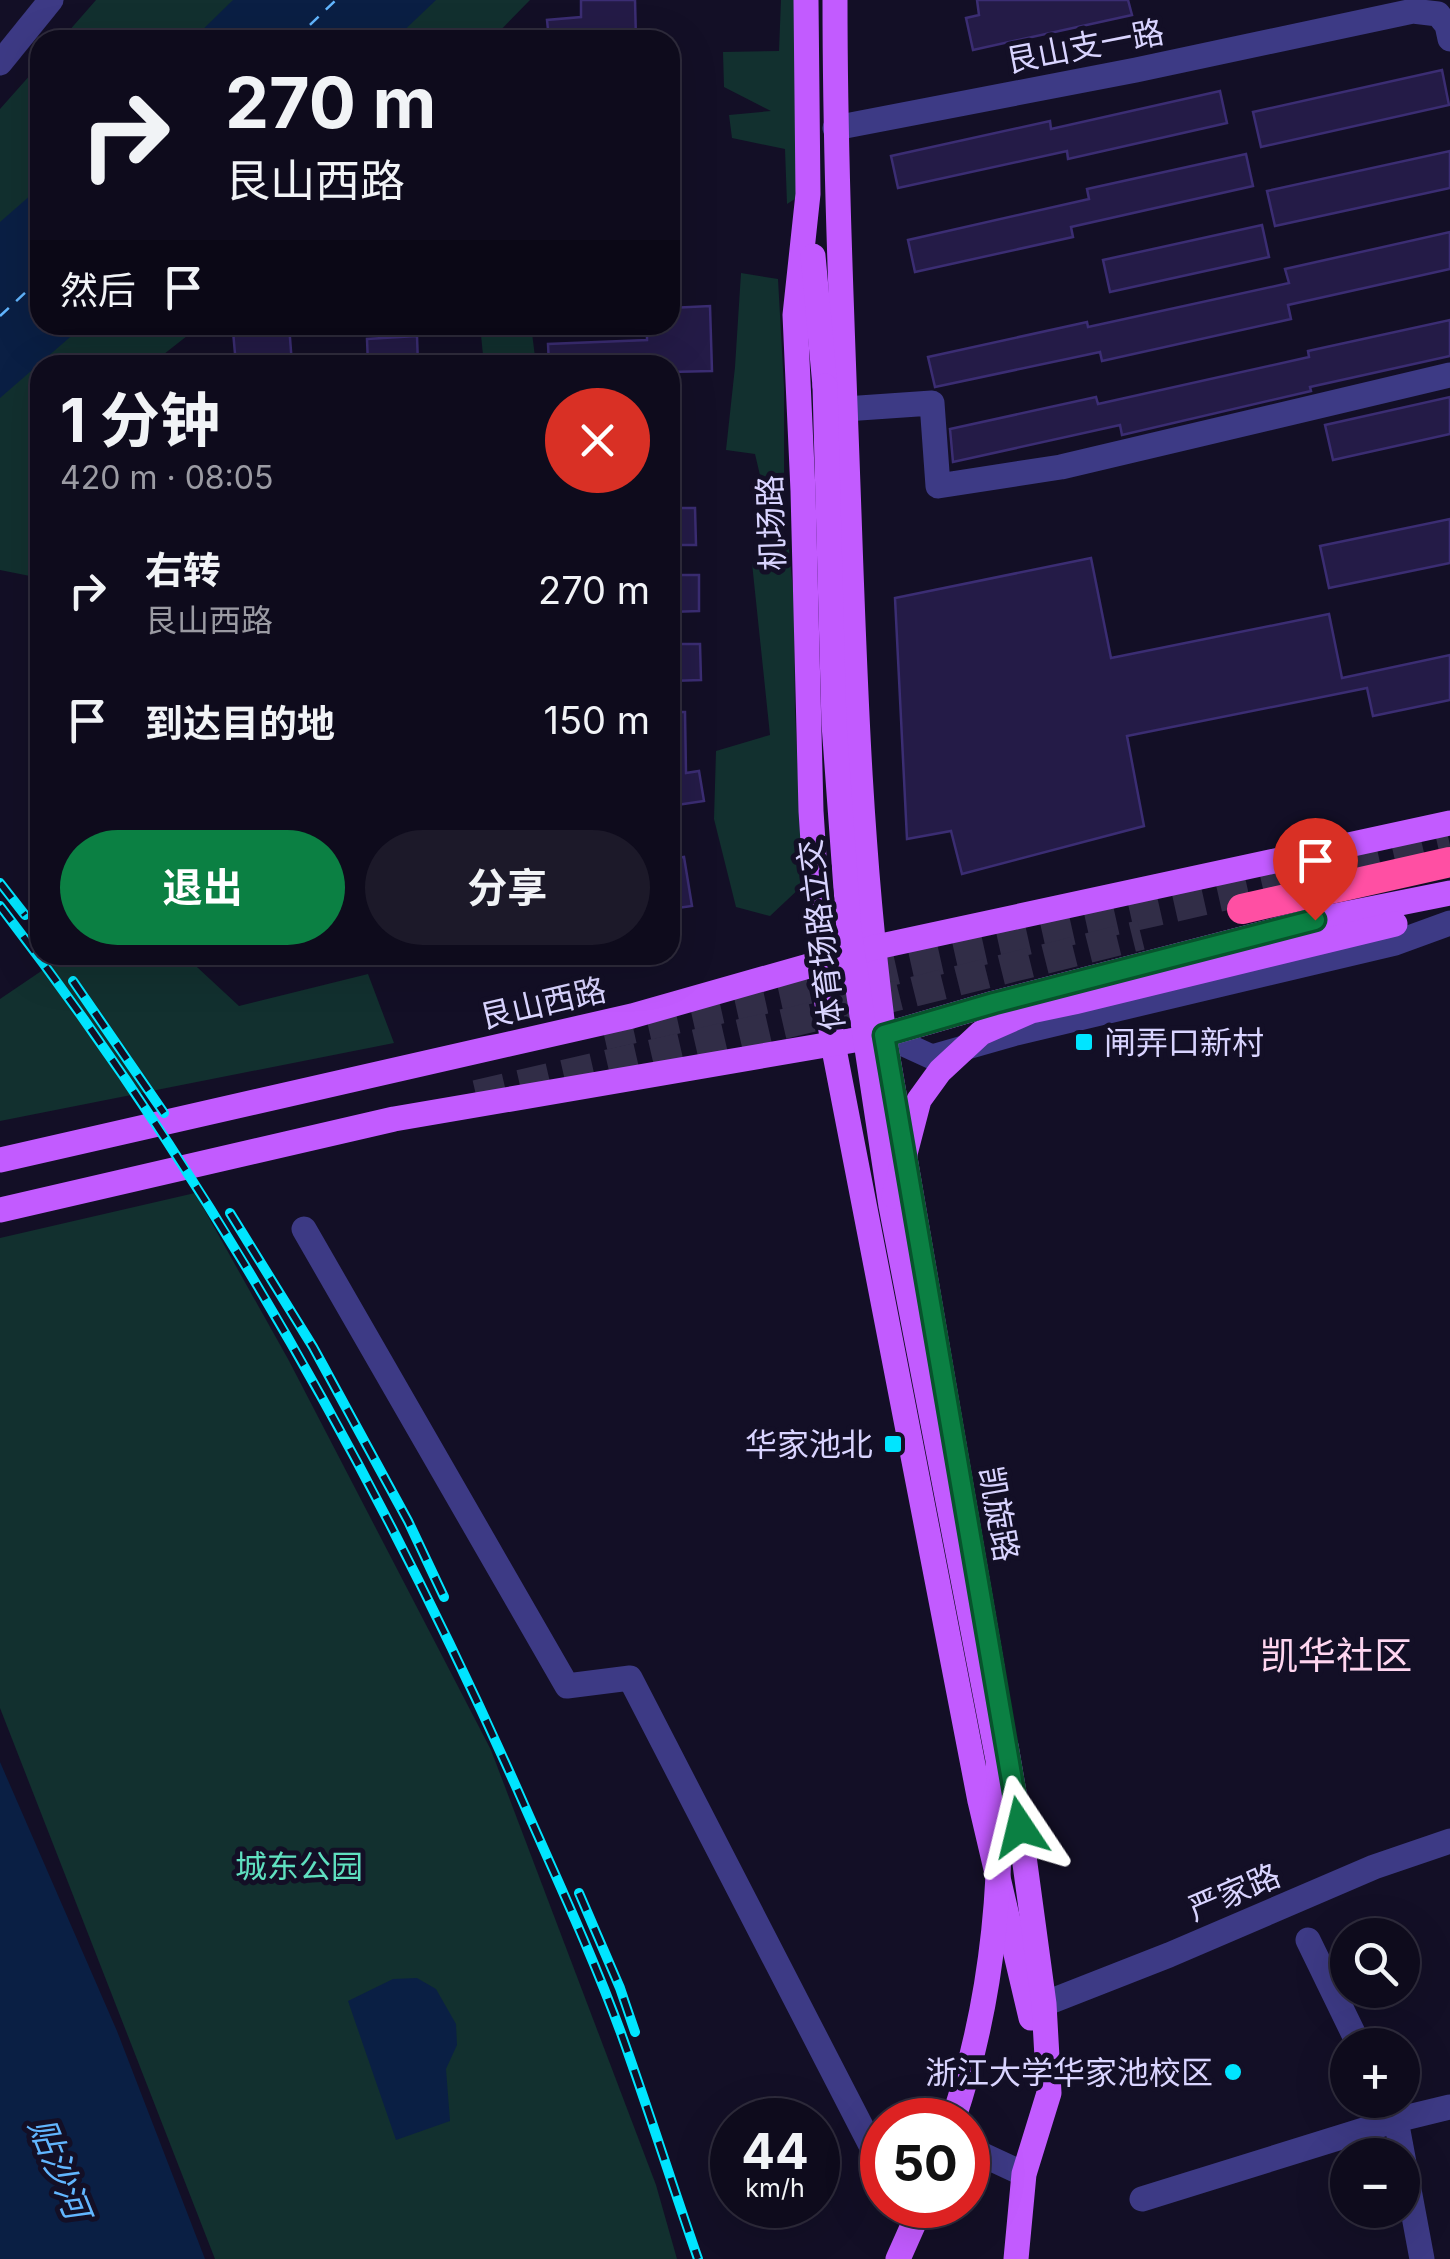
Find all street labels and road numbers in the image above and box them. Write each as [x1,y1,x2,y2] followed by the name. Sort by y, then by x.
[1003,12,1167,80] street label: 艮山支一路
[750,474,792,572] street label: 机场路
[790,837,852,1033] street label: 体育场路立交
[476,970,610,1036] street label: 艮山西路
[971,1463,1027,1565] street label: 凯旋路
[1182,1855,1286,1929] street label: 严家路

